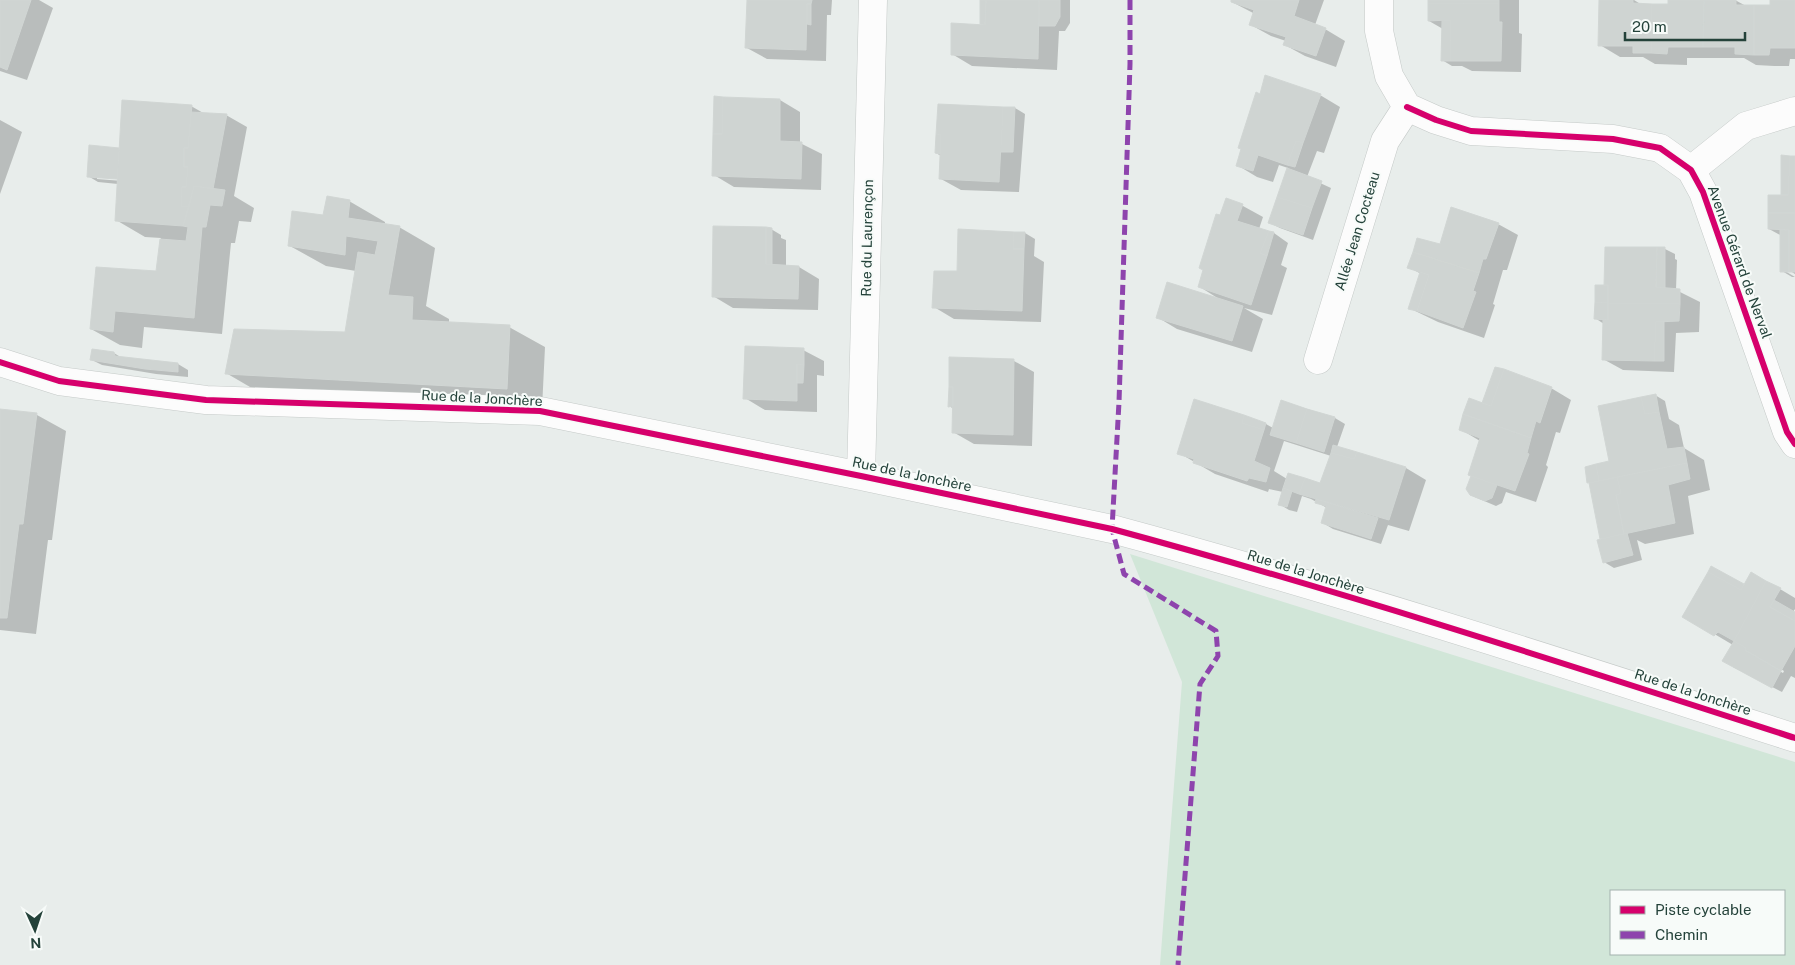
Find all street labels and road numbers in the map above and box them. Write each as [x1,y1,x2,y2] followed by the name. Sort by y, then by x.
[1331,170,1383,292] street label: Allée Jean Cocteau
[858,179,876,297] street label: Rue du Laurençon
[1705,183,1775,341] street label: Avenue Gérard de Nerval
[421,387,543,409] street label: Rue de la Jonchère
[851,454,973,494] street label: Rue de la Jonchère
[1245,547,1367,597] street label: Rue de la Jonchère
[1633,666,1753,718] street label: Rue de la Jonchère

